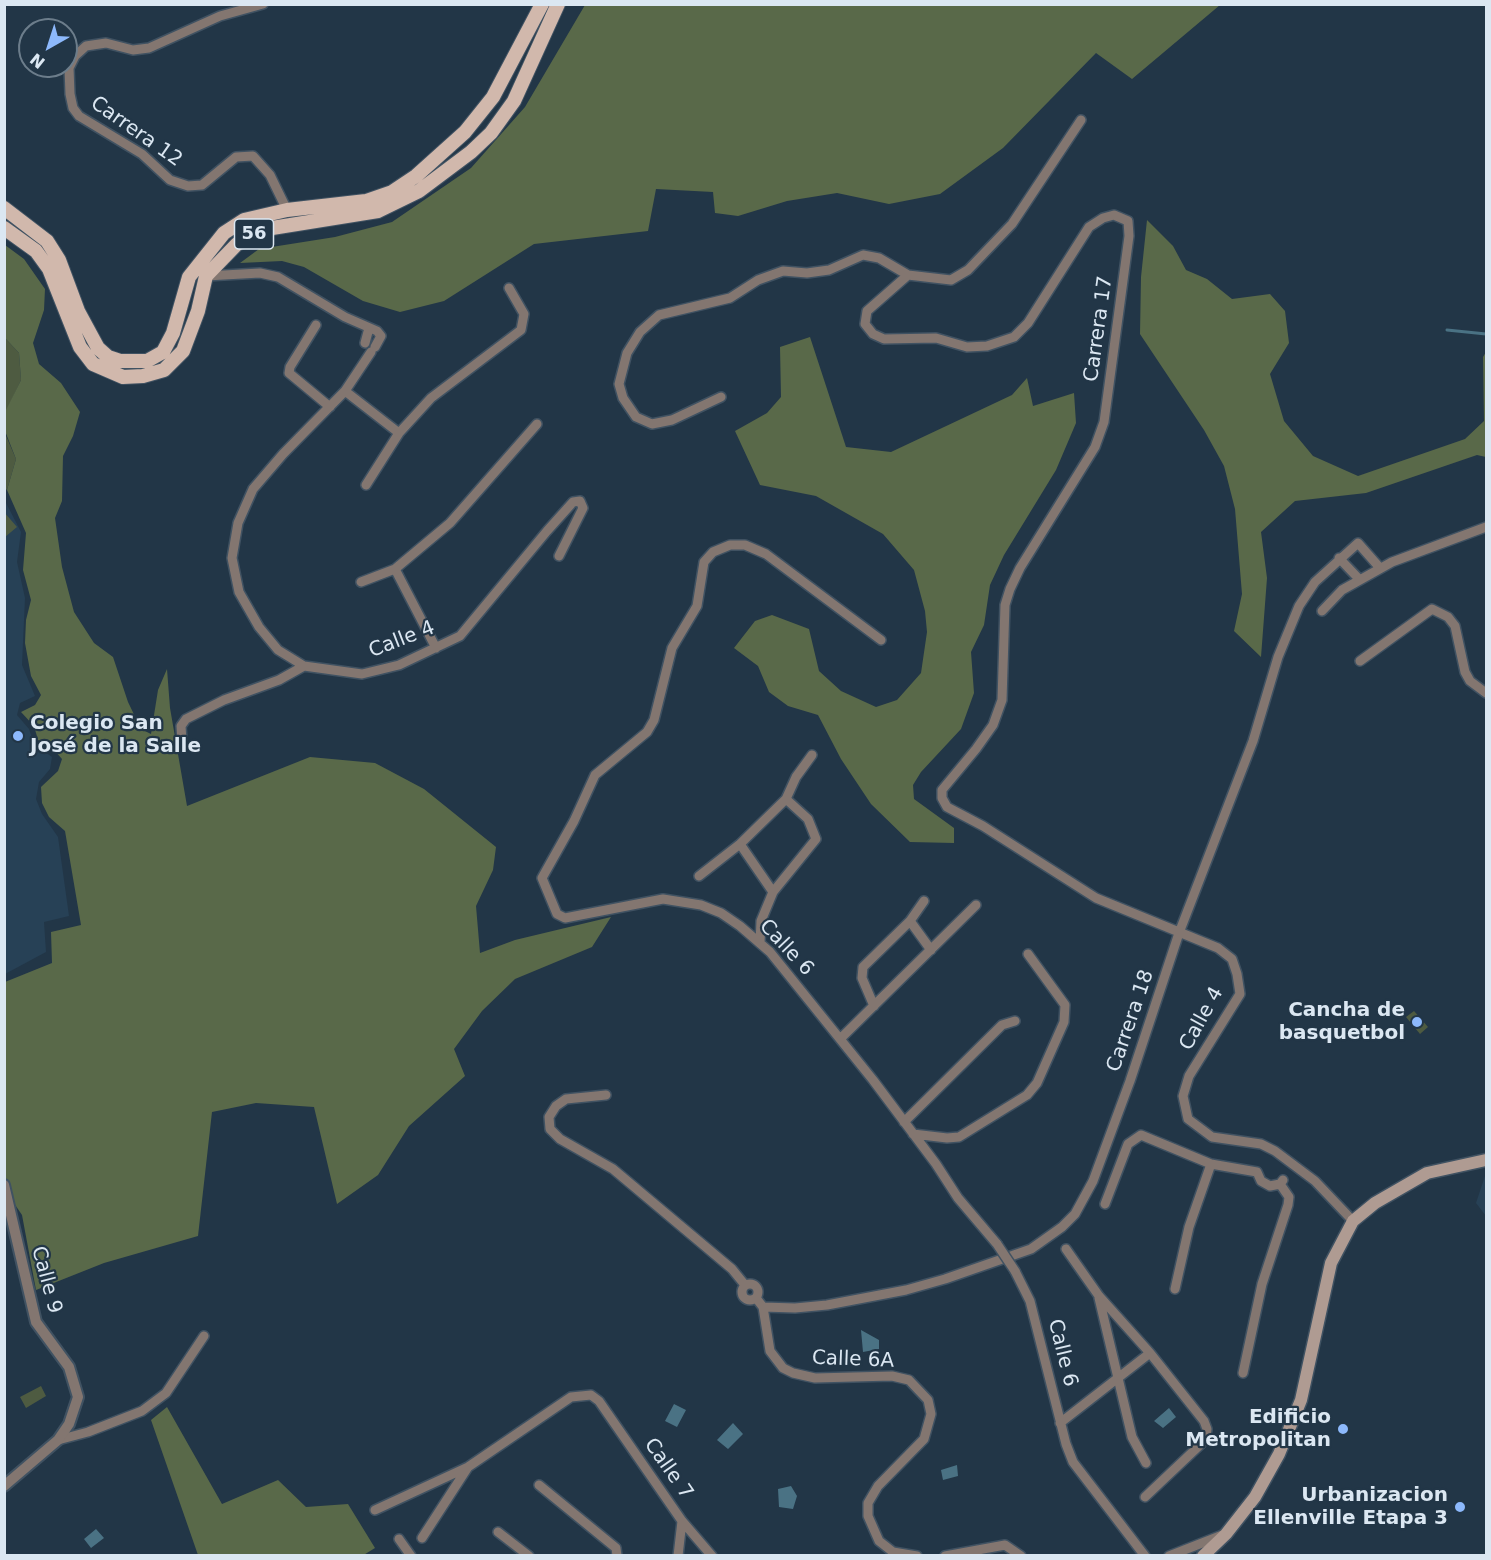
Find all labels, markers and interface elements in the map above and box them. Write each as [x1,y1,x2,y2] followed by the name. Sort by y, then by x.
[18,18,78,78] north arrow
[26,49,49,72] text: N
[86,92,186,172] street label: Carrera 12
[234,219,274,249] road number: 56
[1080,275,1118,383] street label: Carrera 17
[366,616,438,664] street label: Calle 4
[30,712,201,759] place label: Colegio San José de la Salle
[11,729,25,743] marker: Colegio San José de la Salle
[754,915,818,981] street label: Calle 6
[1102,967,1160,1075] street label: Carrera 18
[1175,983,1229,1055] street label: Calle 4
[1279,999,1405,1046] place label: Cancha de basquetbol
[1410,1015,1424,1029] marker: Cancha de basquetbol
[26,1244,66,1316] street label: Calle 9
[1042,1317,1082,1389] street label: Calle 6
[811,1347,895,1373] street label: Calle 6A
[1185,1406,1331,1453] place label: Edificio Metropolitan
[1336,1422,1350,1436] marker: Edificio Metropolitan
[638,1434,698,1504] street label: Calle 7
[1253,1484,1448,1531] place label: Urbanizacion Ellenville Etapa 3
[1453,1500,1467,1514] marker: Urbanizacion Ellenville Etapa 3

